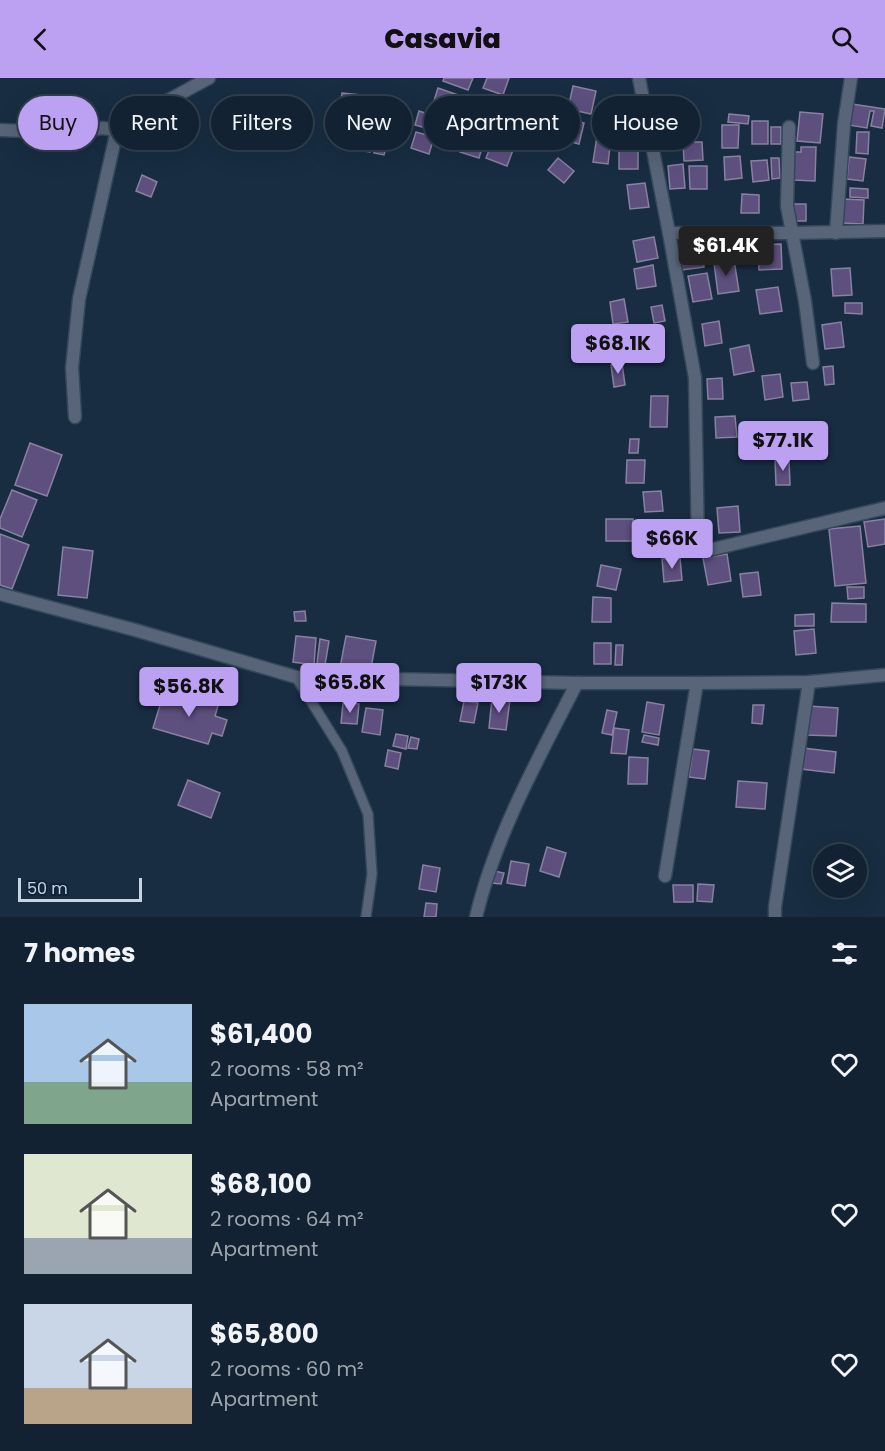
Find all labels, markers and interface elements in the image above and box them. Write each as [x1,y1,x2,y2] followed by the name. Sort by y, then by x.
[384,20,501,57] text: Casavia
[24,23,57,56] icon: back
[828,23,861,56] icon: search
[18,96,98,150] chip: Buy
[110,96,199,150] chip: Rent
[211,96,313,150] chip: Filters
[325,96,412,150] chip: New
[424,96,580,150] chip: Apartment
[592,96,700,150] chip: House
[677,226,775,277] pin: $61.4K
[693,231,759,259] text: $61.4K
[569,324,667,375] pin: $68.1K
[585,329,651,357] text: $68.1K
[734,421,832,472] pin: $77.1K
[752,426,814,454] text: $77.1K
[636,519,708,570] pin: $66K
[646,524,698,552] text: $66K
[301,663,399,714] pin: $65.8K
[457,663,541,714] pin: $173K
[140,667,238,718] pin: $56.8K
[314,668,386,696] text: $65.8K
[470,668,528,696] text: $173K
[153,672,225,700] text: $56.8K
[813,844,867,898] map controls
[813,844,867,898] button: layers
[18,875,142,902] scale bar
[27,877,68,900] text: 50 m
[24,935,136,971] text: 7 homes
[828,937,861,970] icon: filters
[210,1016,312,1052] text: $61,400
[72,1028,144,1100] icon: home
[828,1048,861,1081] icon: heart
[210,1055,364,1083] text: 2 rooms · 58 m²
[210,1085,318,1113] text: Apartment
[210,1166,312,1202] text: $68,100
[72,1178,144,1250] icon: home
[828,1198,861,1231] icon: heart
[210,1205,364,1233] text: 2 rooms · 64 m²
[210,1235,318,1263] text: Apartment
[210,1316,319,1352] text: $65,800
[72,1328,144,1400] icon: home
[828,1348,861,1381] icon: heart
[210,1355,364,1383] text: 2 rooms · 60 m²
[210,1385,318,1413] text: Apartment

